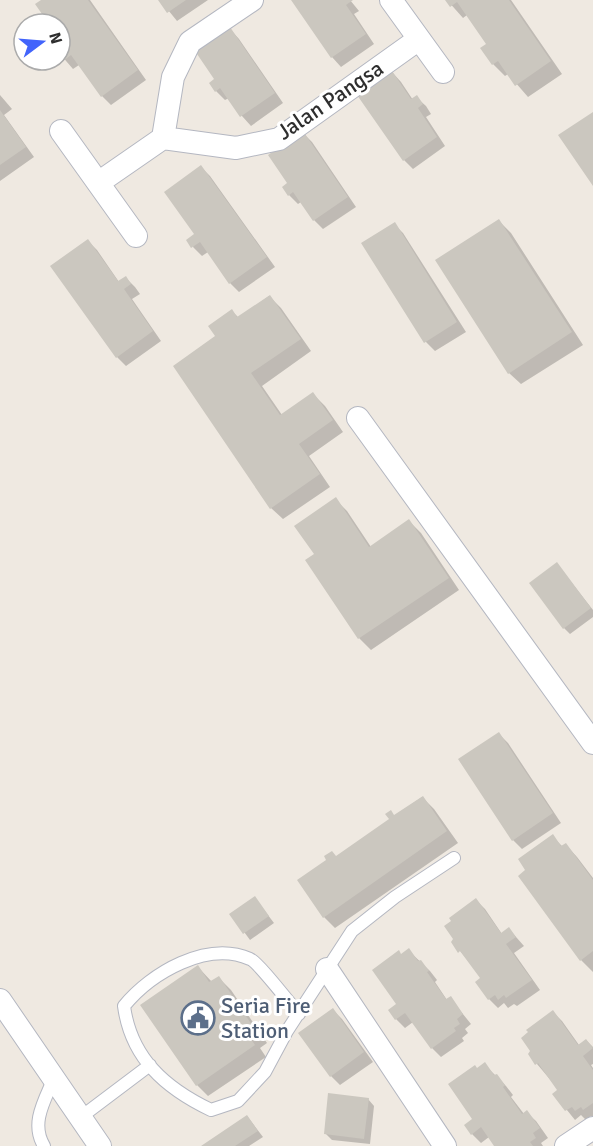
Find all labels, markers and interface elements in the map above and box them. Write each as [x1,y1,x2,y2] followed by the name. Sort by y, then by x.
[12,12,72,72] north arrow
[44,30,67,46] text: N
[272,55,388,145] street label: Jalan Pangsa
[221,992,311,1044] place label: Seria Fire Station
[180,1000,216,1036] public building icon: Seria Fire Station

